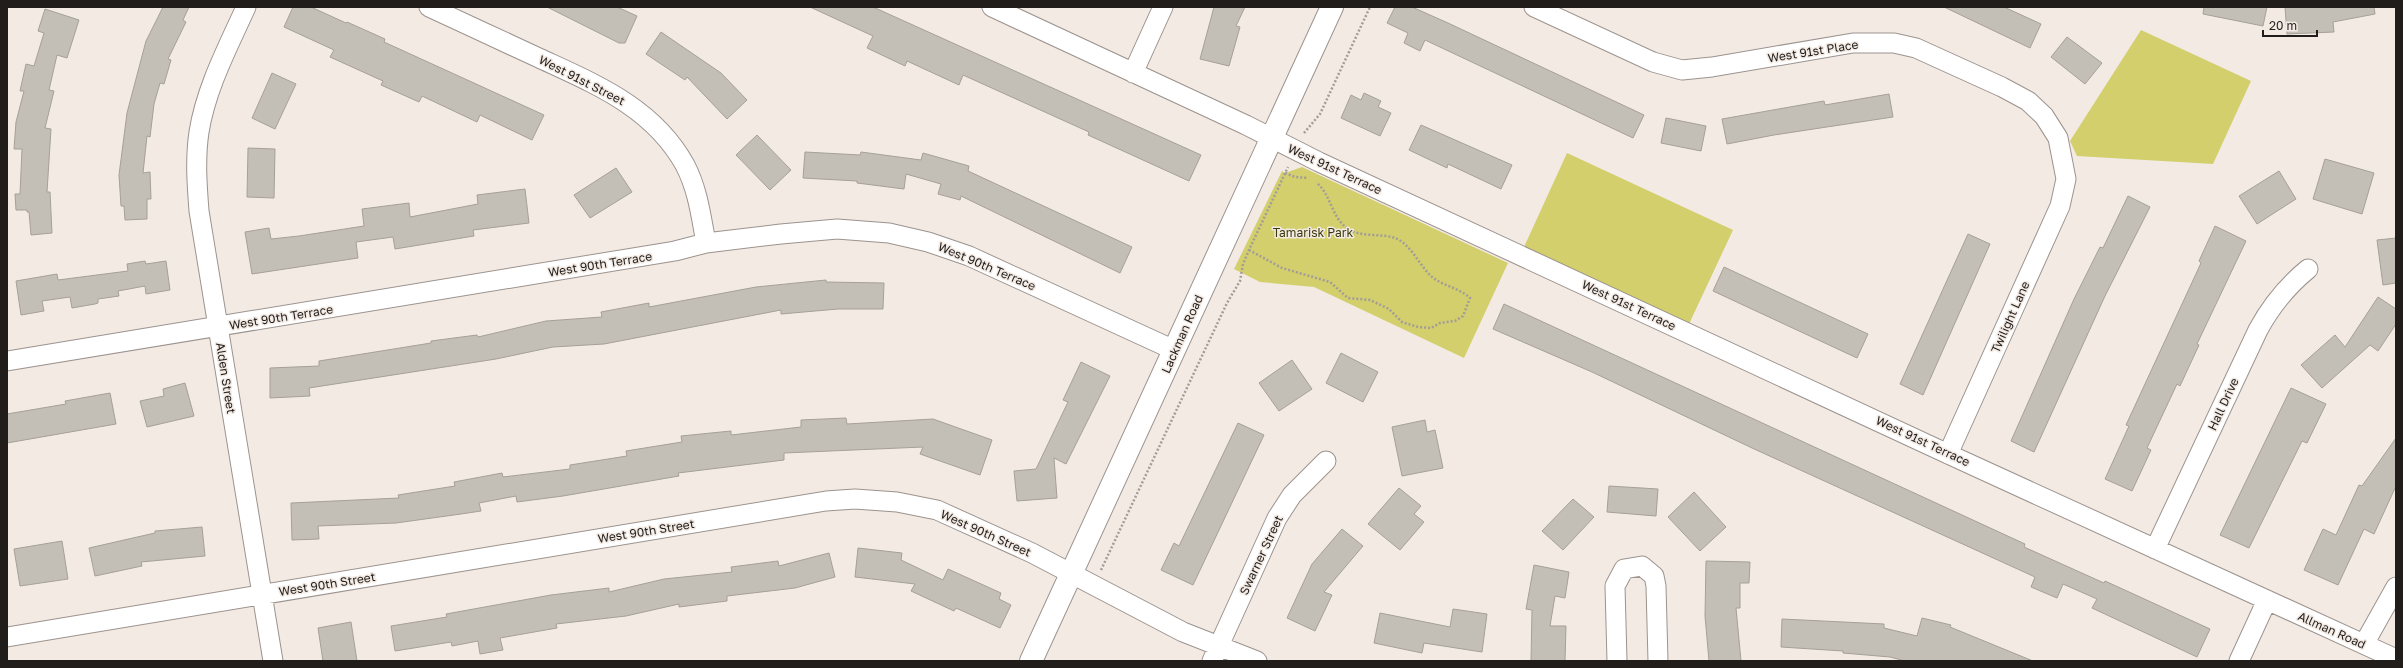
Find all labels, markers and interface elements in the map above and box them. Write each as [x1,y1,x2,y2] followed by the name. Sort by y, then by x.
[2263,12,2317,38] scale bar
[2269,18,2297,33] text: 20 m
[1767,36,1859,66] street label: West 91st Place
[536,52,628,108] street label: West 91st Street
[1285,141,1385,197] street label: West 91st Terrace
[1273,225,1353,240] park label: Tamarisk Park
[936,239,1038,293] street label: West 90th Terrace
[547,248,653,280] street label: West 90th Terrace
[1579,277,1679,333] street label: West 91st Terrace
[1988,279,2033,355] street label: Twilight Lane
[1158,292,1206,376] street label: Lackman Road
[228,301,334,333] street label: West 90th Terrace
[213,341,239,415] street label: Alden Street
[2204,375,2242,433] street label: Hall Drive
[1873,413,1973,469] street label: West 91st Terrace
[938,506,1034,560] street label: West 90th Street
[1236,513,1286,597] street label: Swarner Street
[597,516,696,546] street label: West 90th Street
[278,569,377,599] street label: West 90th Street
[2296,608,2368,652] street label: Allman Road

